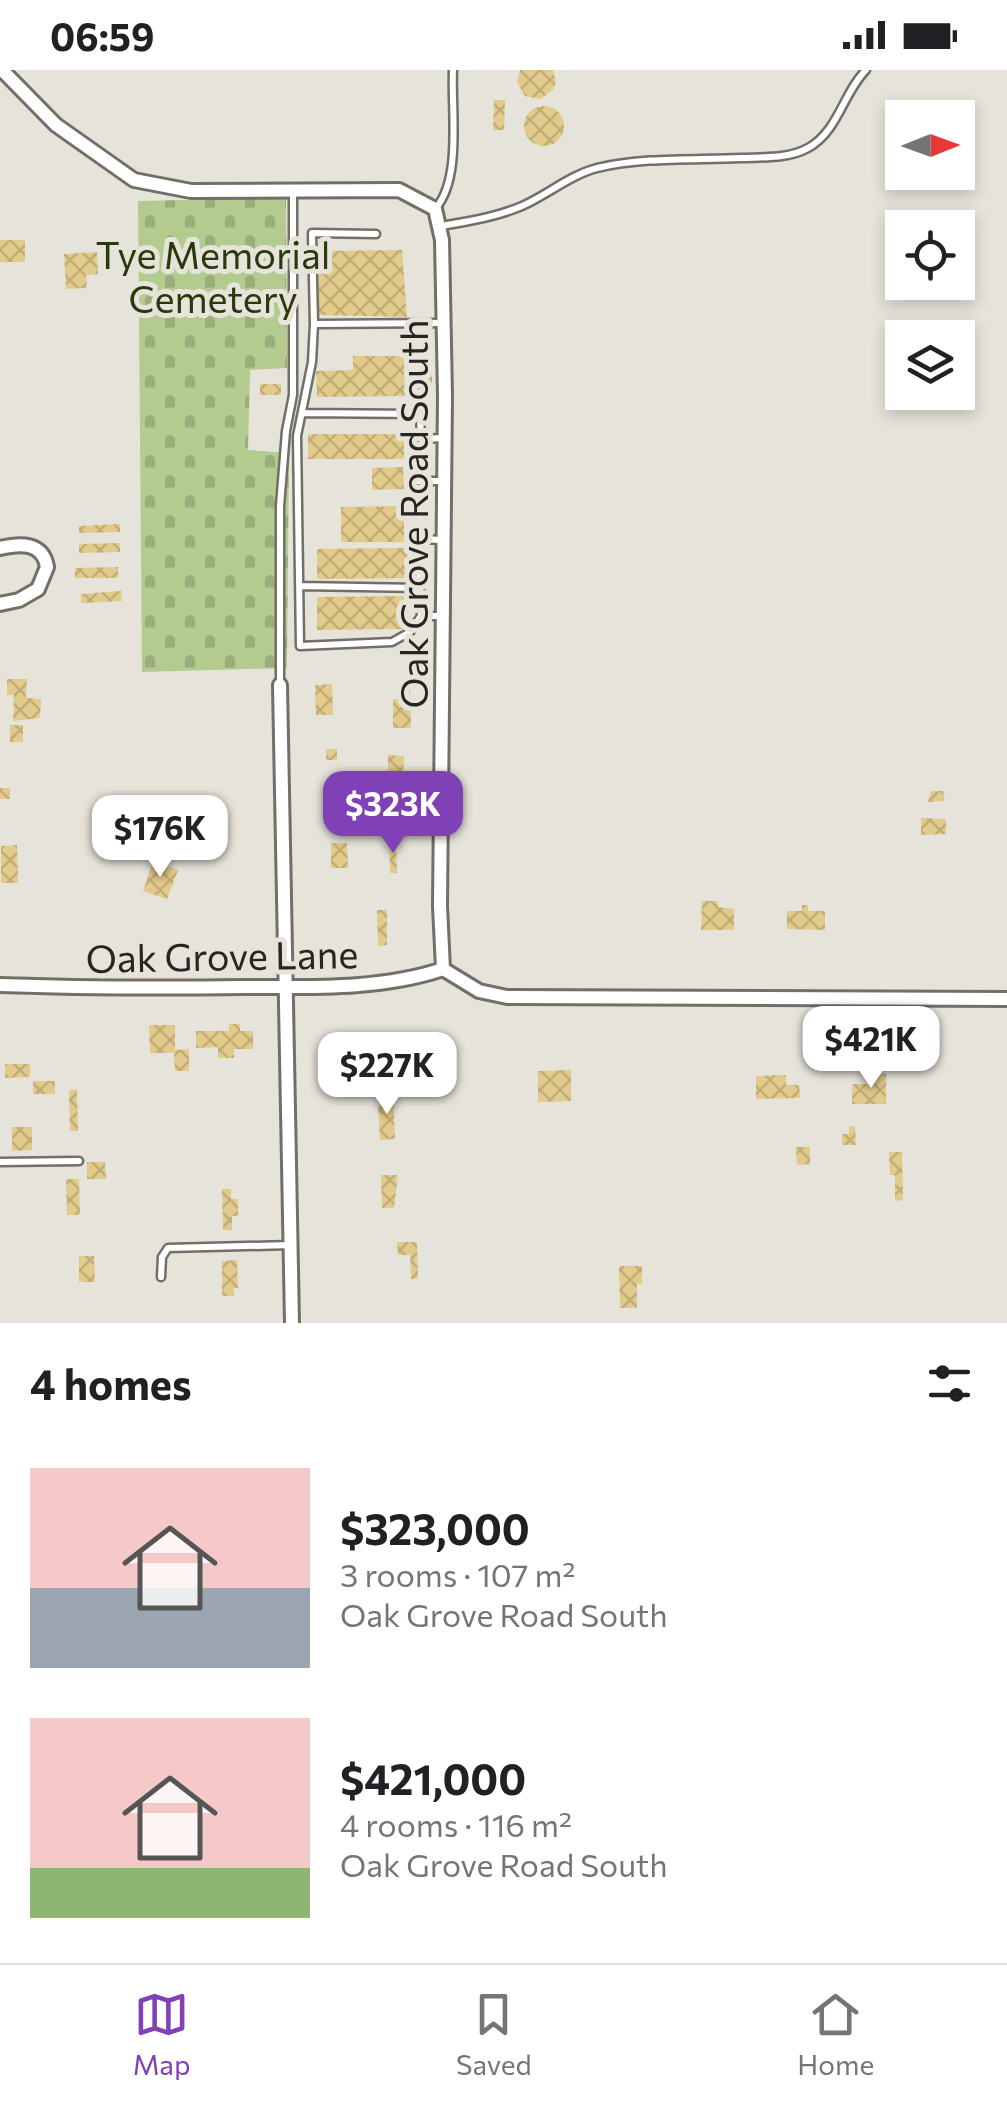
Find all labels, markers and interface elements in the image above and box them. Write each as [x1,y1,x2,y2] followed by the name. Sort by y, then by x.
[50,12,154,59] text: 06:59
[885,100,975,190] north arrow
[885,100,975,410] map controls
[885,210,975,300] button: locate
[96,230,330,321] park label: Tye Memorial Cemetery
[389,320,436,708] street label: Oak Grove Road South
[885,320,975,410] button: layers
[323,771,463,856] pin: $323K
[345,783,441,823] text: $323K
[90,795,230,880] pin: $176K
[114,807,206,847] text: $176K
[85,929,359,981] street label: Oak Grove Lane
[801,1006,941,1091] pin: $421K
[825,1018,917,1058] text: $421K
[317,1032,457,1117] pin: $227K
[340,1044,434,1084] text: $227K
[922,1356,977,1411] icon: filters
[30,1357,192,1409] text: 4 homes
[340,1502,530,1554] text: $323,000
[110,1508,230,1628] icon: home
[340,1554,575,1594] text: 3 rooms · 107 m²
[340,1594,668,1634] text: Oak Grove Road South
[340,1752,526,1804] text: $421,000
[110,1758,230,1878] icon: home
[340,1804,572,1844] text: 4 rooms · 116 m²
[340,1844,668,1884] text: Oak Grove Road South
[133,1987,191,2081] tab: Map
[456,1987,532,2081] tab: Saved
[797,1987,874,2081] tab: Home

